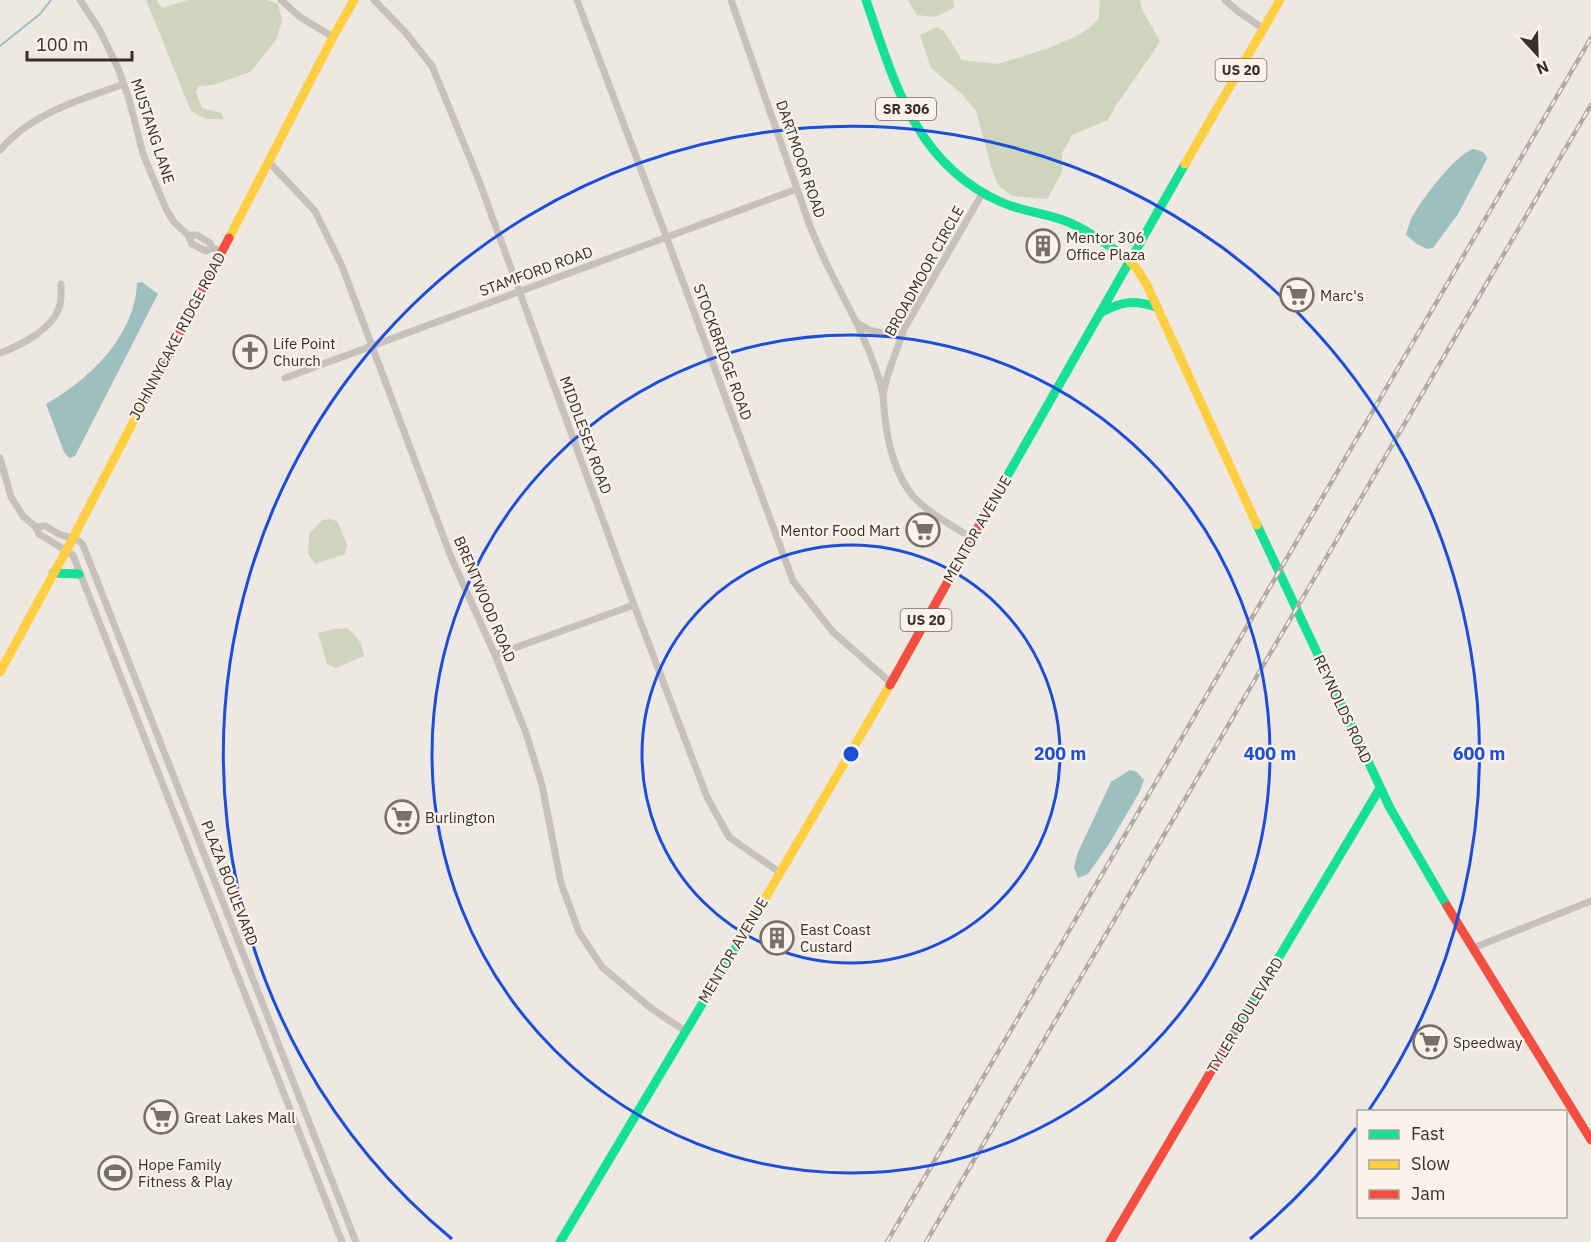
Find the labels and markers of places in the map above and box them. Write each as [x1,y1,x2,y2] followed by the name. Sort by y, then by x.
[1025,228,1061,264] building icon: Mentor 306 Office Plaza
[1066,228,1145,264] place label: Mentor 306 Office Plaza
[1279,277,1315,313] supermarket icon: Marc's
[1320,286,1364,305] place label: Marc's
[232,334,268,370] church icon: Life Point Church
[273,334,336,370] place label: Life Point Church
[905,512,941,548] supermarket icon: Mentor Food Mart
[780,521,900,540] place label: Mentor Food Mart
[841,744,861,764] centre of rings
[384,799,420,835] supermarket icon: Burlington
[425,808,495,827] place label: Burlington
[759,920,795,956] building icon: East Coast Custard
[800,920,871,956] place label: East Coast Custard
[1412,1024,1448,1060] supermarket icon: Speedway
[1453,1033,1523,1052] place label: Speedway
[143,1099,179,1135] supermarket icon: Great Lakes Mall
[184,1108,295,1127] place label: Great Lakes Mall
[97,1155,133,1191] sports icon: Hope Family Fitness & Play
[138,1155,233,1191] place label: Hope Family Fitness & Play

